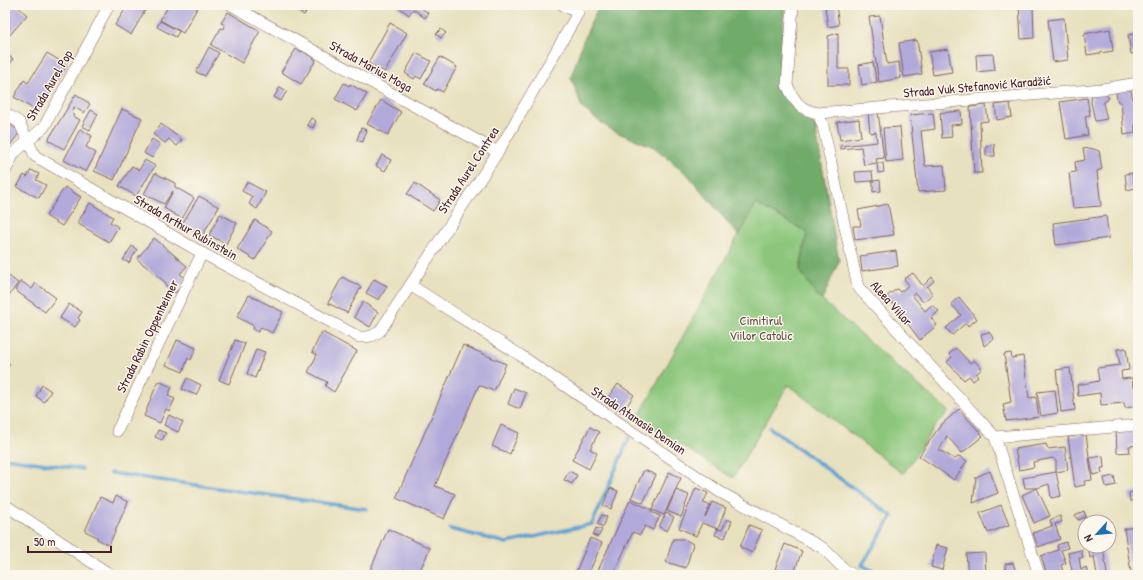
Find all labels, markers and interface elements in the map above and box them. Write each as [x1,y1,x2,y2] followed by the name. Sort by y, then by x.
[327,36,415,96] street label: Strada Marius Moga
[21,46,77,124] street label: Strada Aurel Pop
[903,71,1051,101] street label: Strada Vuk Stefanović Karadžić
[433,123,503,217] street label: Strada Aurel Contrea
[131,190,241,264] street label: Strada Arthur Rubinstein
[112,276,182,396] street label: Strada Rabin Oppenheimer
[867,277,917,329] street label: Aleea Viilor
[729,311,793,344] park label: Cimitirul Viilor Catolic
[588,382,690,458] street label: Strada Atanasie Demian
[1077,514,1117,554] north arrow
[28,528,111,554] scale bar
[34,533,55,550] text: 50 m
[1080,533,1096,544] text: N

